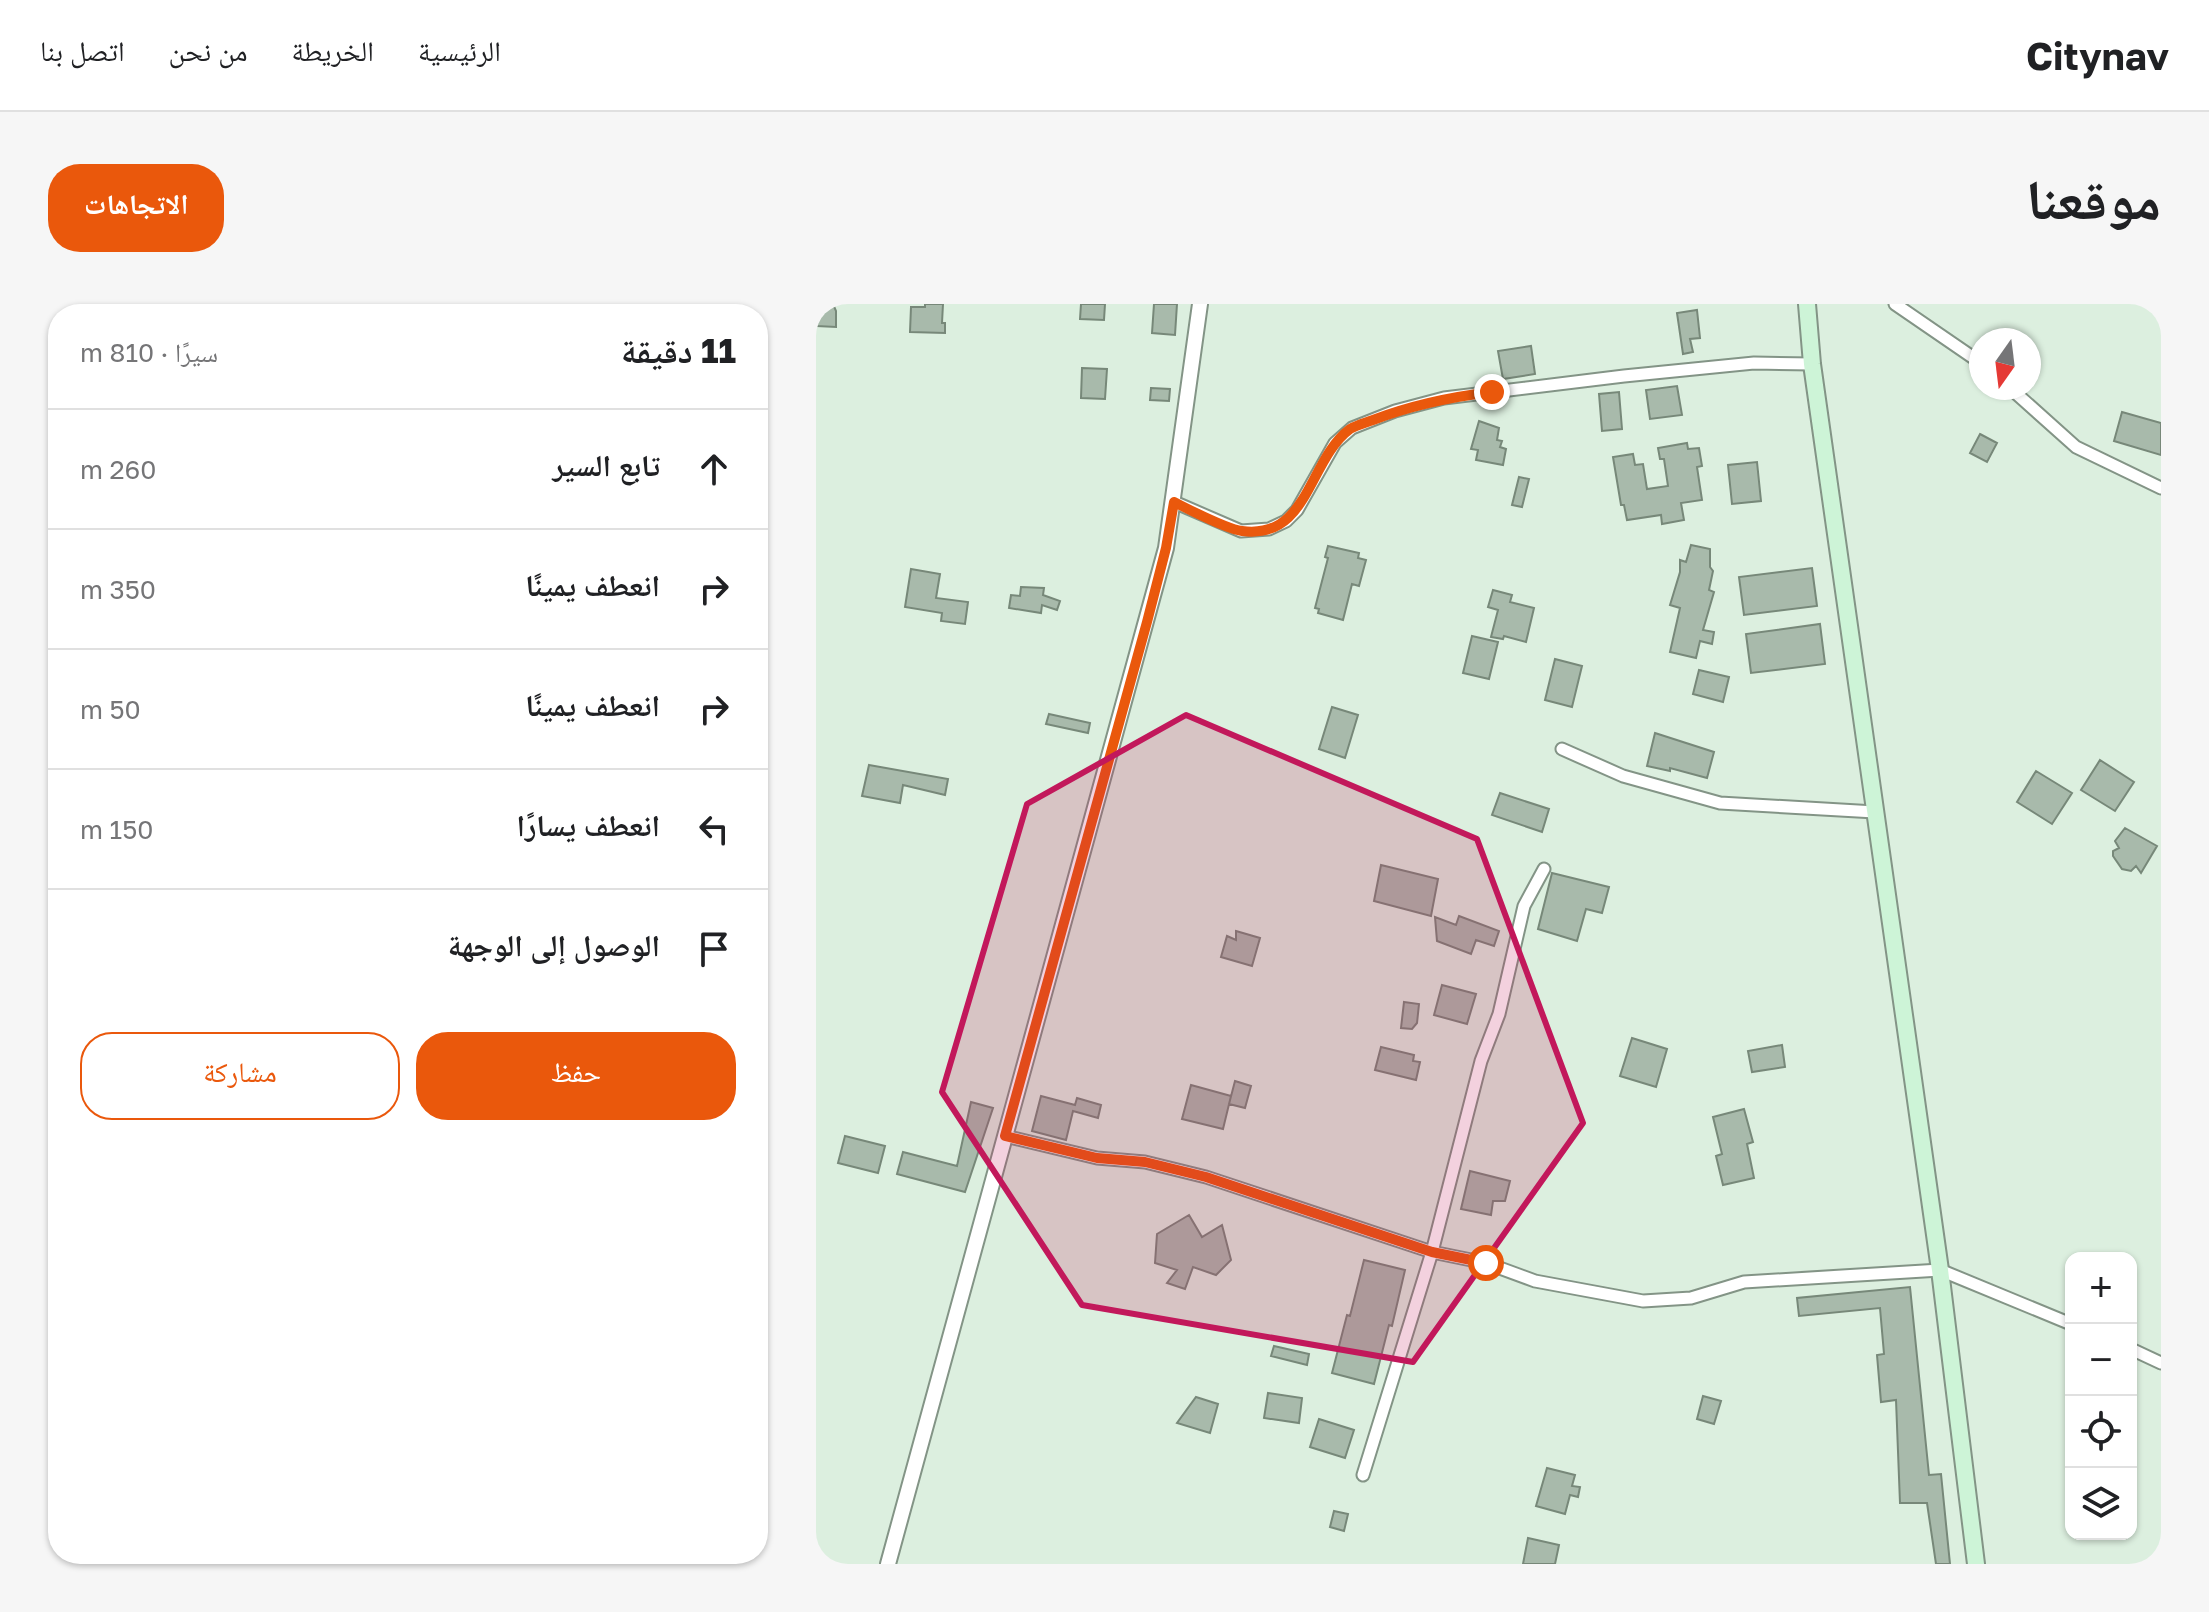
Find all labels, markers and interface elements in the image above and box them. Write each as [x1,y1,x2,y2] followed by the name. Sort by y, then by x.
[2026,33,2169,78] text: Citynav
[40,34,125,67] text: اتصل بنا
[169,34,247,67] text: من نحن
[291,34,374,67] text: الخريطة
[418,34,501,67] text: الرئيسية
[48,164,224,252] button: الاتجاهات
[2026,165,2161,232] text: موقعنا
[1969,328,2041,400] north arrow
[621,330,736,370] text: 11 دقيقة
[80,337,218,368] text: سيرًا · 810 m
[1474,374,1510,410] route end
[552,447,660,483] text: تابع السير
[692,447,736,491] icon: ahead
[80,454,156,485] text: 260 m
[525,567,660,603] text: انعطف يمينًا
[692,567,736,611] icon: right
[80,574,156,605] text: 350 m
[525,687,660,723] text: انعطف يمينًا
[692,687,736,731] icon: right
[80,694,141,725] text: 50 m
[516,807,660,843] text: انعطف يسارًا
[692,807,736,851] icon: left
[80,814,153,845] text: 150 m
[448,927,660,963] text: الوصول إلى الوجهة
[692,927,736,971] icon: arrive
[80,1032,400,1120] button: مشاركة
[416,1032,736,1120] button: حفظ
[1468,1245,1504,1281] route start
[2065,1252,2137,1540] map controls
[2065,1252,2137,1324] button: +
[2065,1324,2137,1396] button: −
[2065,1396,2137,1468] button: locate
[2065,1468,2137,1540] button: layers

